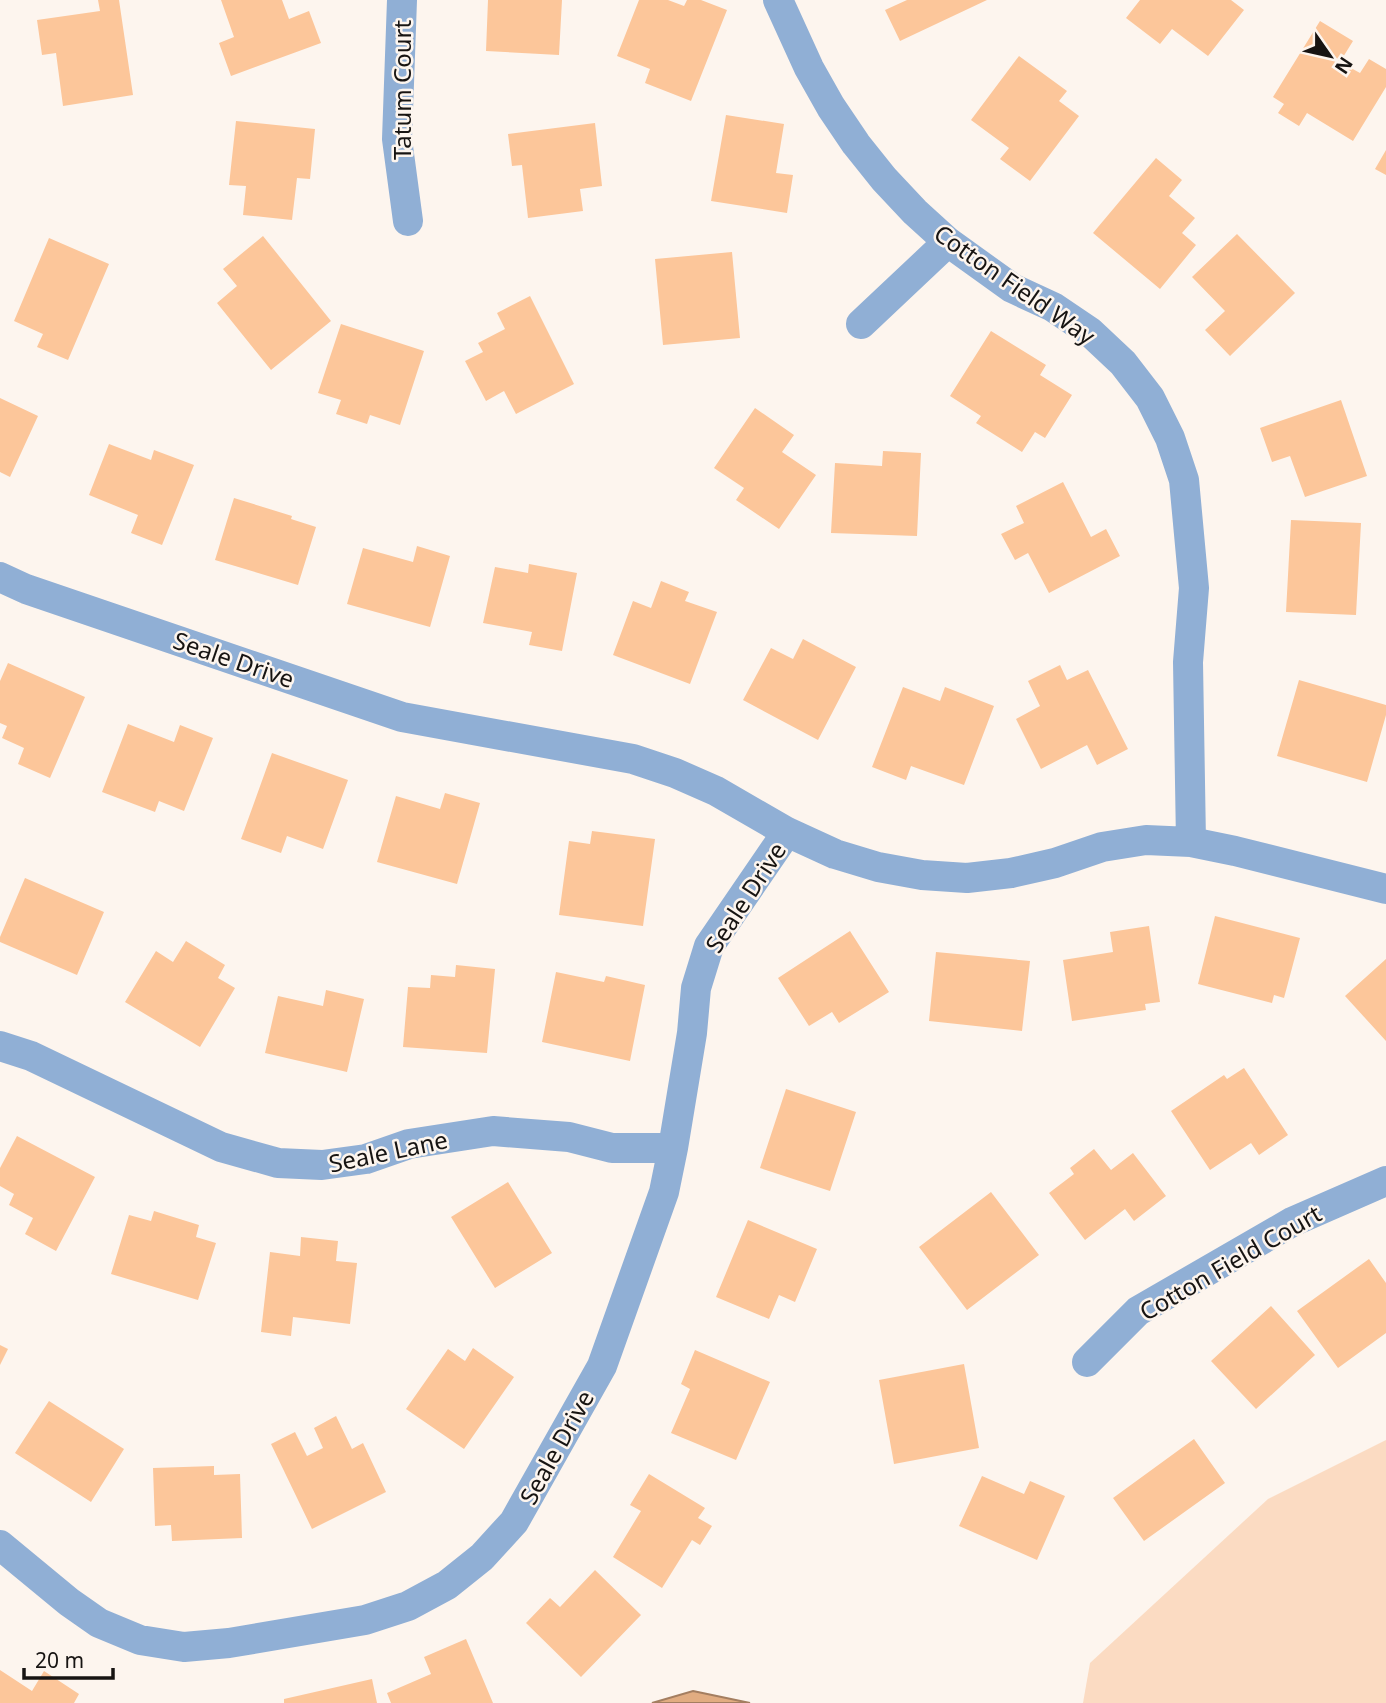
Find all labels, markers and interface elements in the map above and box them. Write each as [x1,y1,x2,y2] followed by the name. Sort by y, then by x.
[385,20,418,160] street label: Tatum Court
[1295,21,1365,91] north arrow
[1329,52,1359,79] text: N
[928,216,1103,352] street label: Cotton Field Way
[169,623,299,695] street label: Seale Drive
[697,835,793,959] street label: Seale Drive
[326,1122,450,1180] street label: Seale Lane
[1133,1196,1327,1328] street label: Cotton Field Court
[511,1384,601,1510] street label: Seale Drive
[24,1636,114,1680] scale bar
[35,1646,84,1674] text: 20 m

